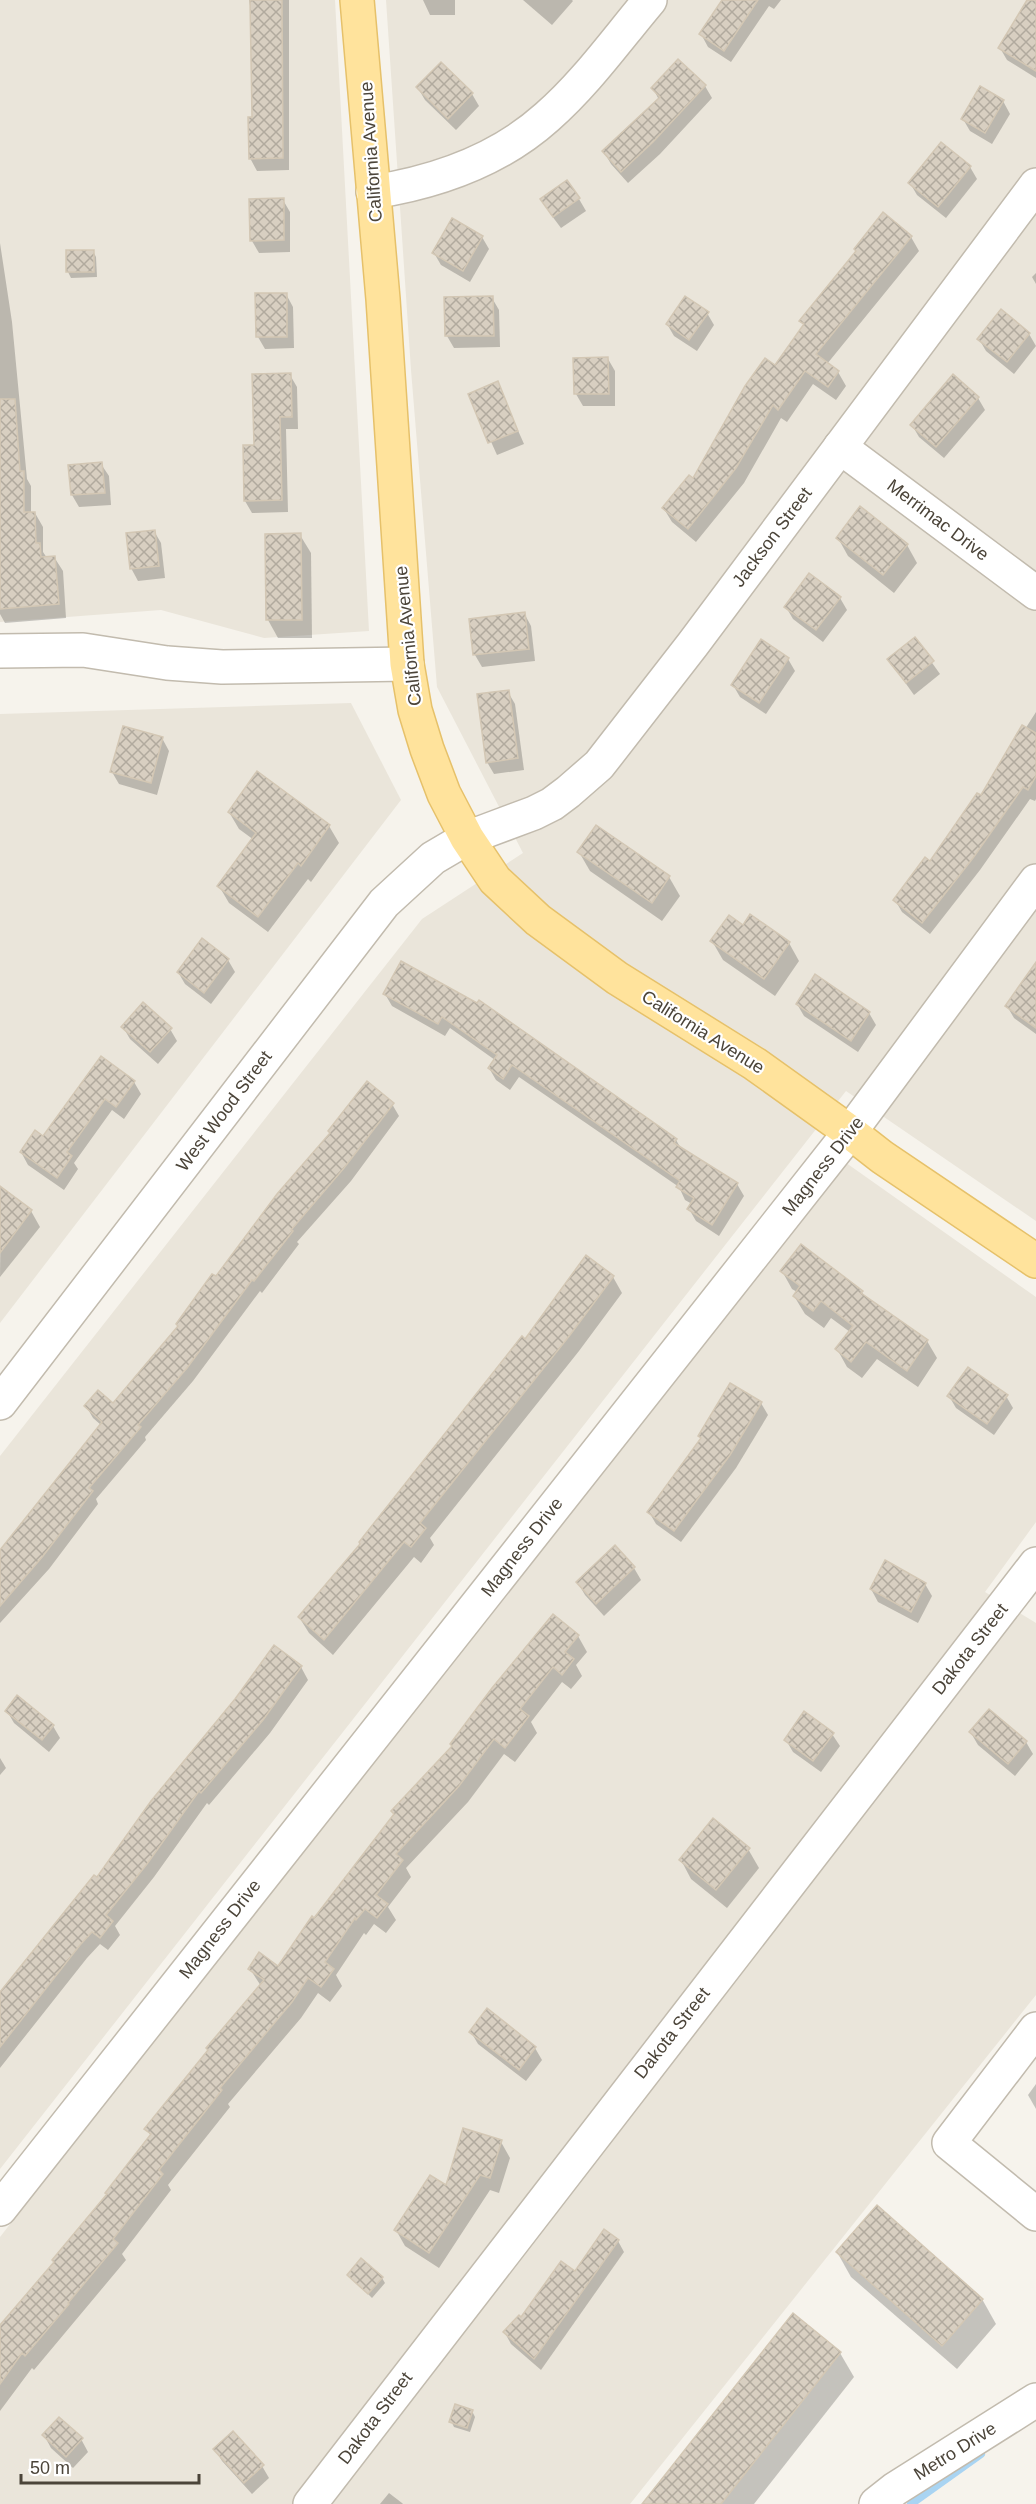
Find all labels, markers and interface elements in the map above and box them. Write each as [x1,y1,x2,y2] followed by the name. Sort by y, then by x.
[356,81,386,223] street label: California Avenue
[883,475,993,565] street label: Merrimac Drive
[728,483,816,591] street label: Jackson Street
[391,565,425,707] street label: California Avenue
[638,986,768,1078] street label: California Avenue
[172,1047,276,1175] street label: West Wood Street
[778,1113,868,1219] street label: Magness Drive
[477,1494,567,1600] street label: Magness Drive
[928,1599,1012,1699] street label: Dakota Street
[175,1876,265,1982] street label: Magness Drive
[630,1983,714,2083] street label: Dakota Street
[334,2368,416,2468] street label: Dakota Street
[910,2418,1000,2484] street label: Metro Drive
[21,2447,200,2485] scale bar
[30,2458,70,2478] text: 50 m

